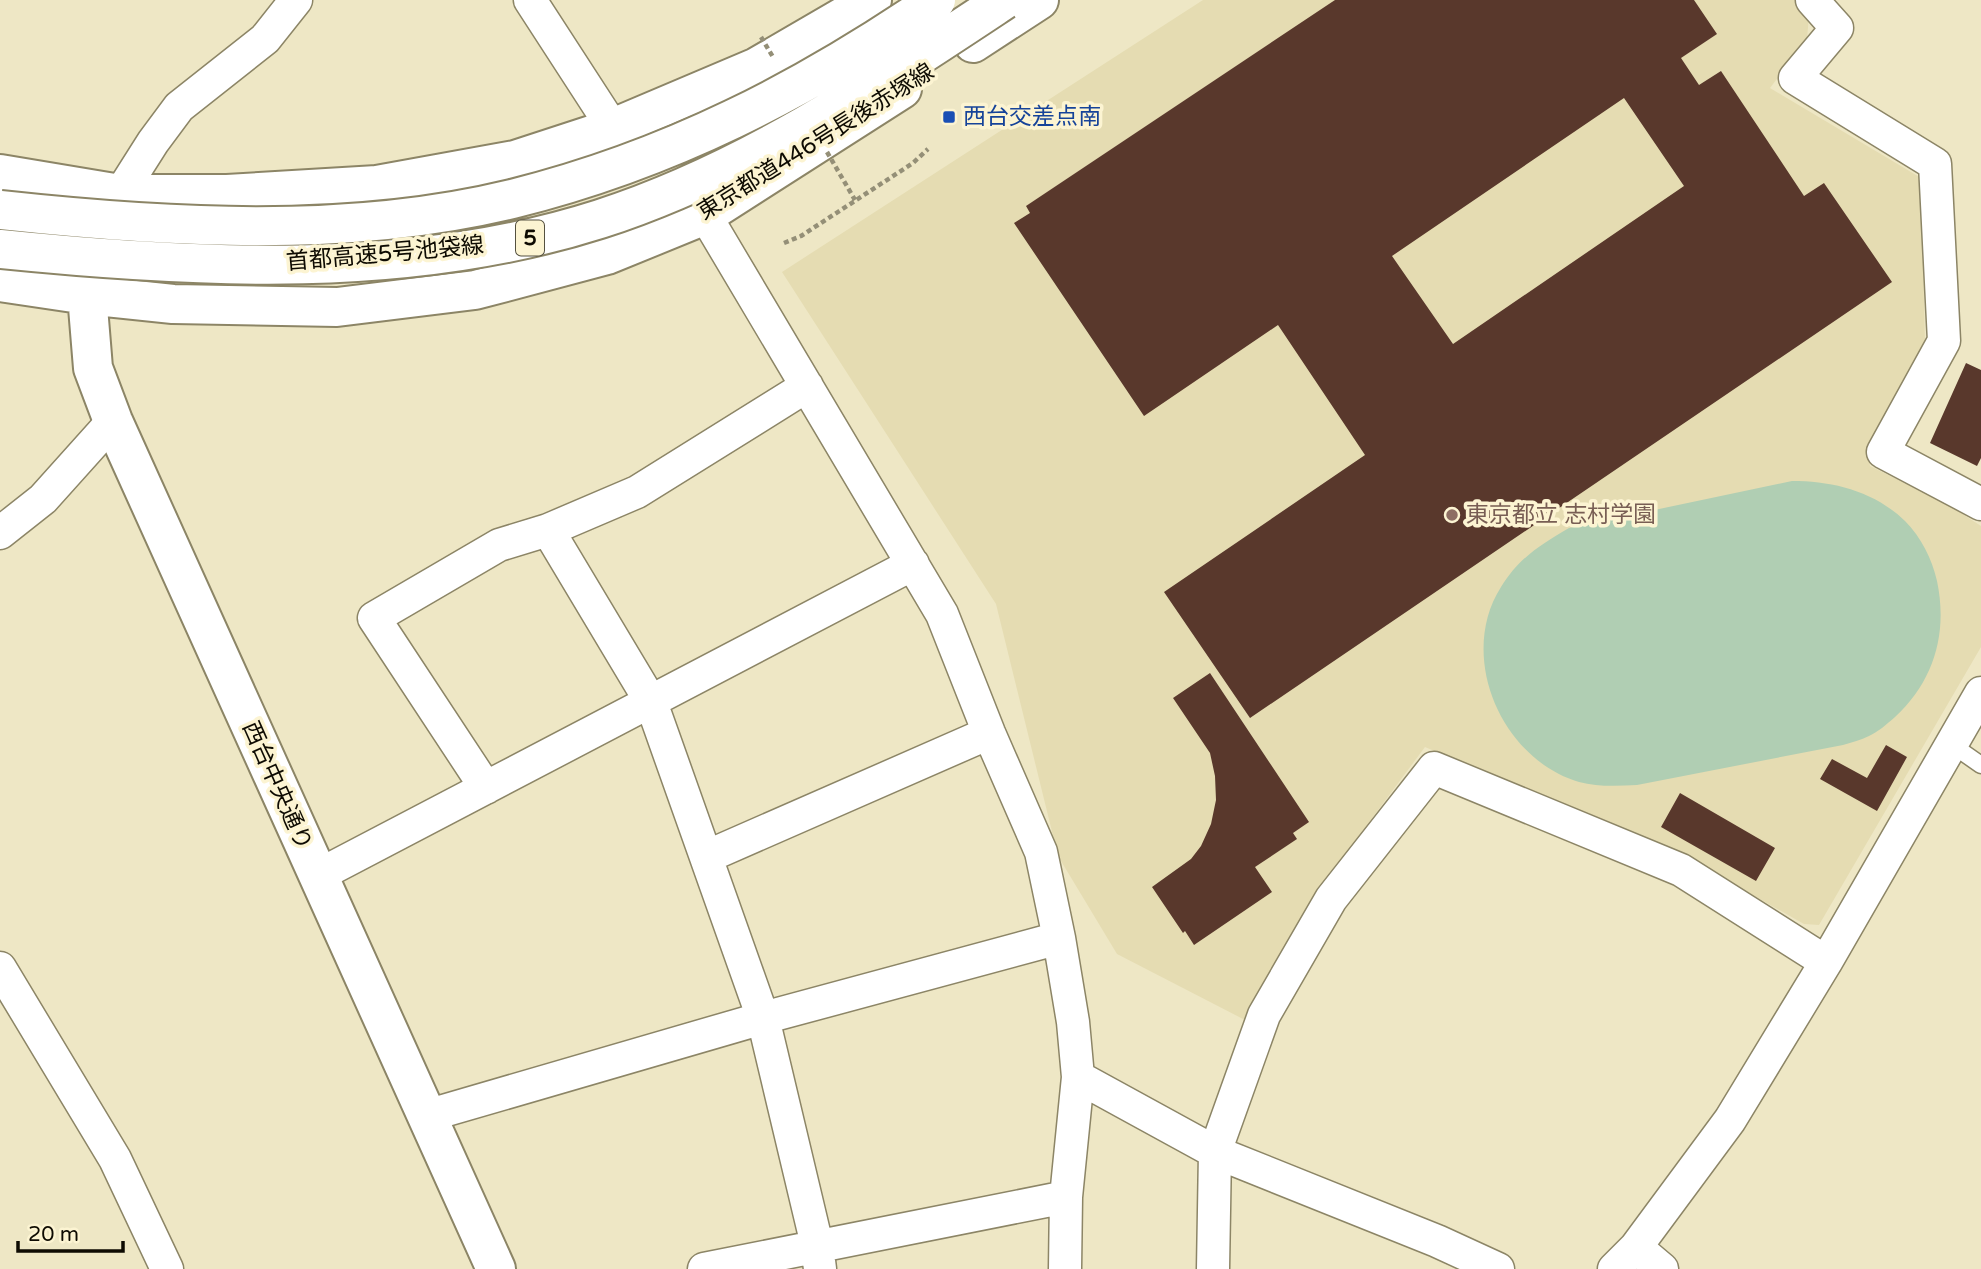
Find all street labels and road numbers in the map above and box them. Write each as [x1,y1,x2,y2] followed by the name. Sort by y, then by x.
[693,58,939,226] street label: 東京都道446号長後赤塚線
[516,220,544,256] road number: 5
[285,231,485,277] street label: 首都高速5号池袋線
[236,717,318,855] street label: 西台中央通り

